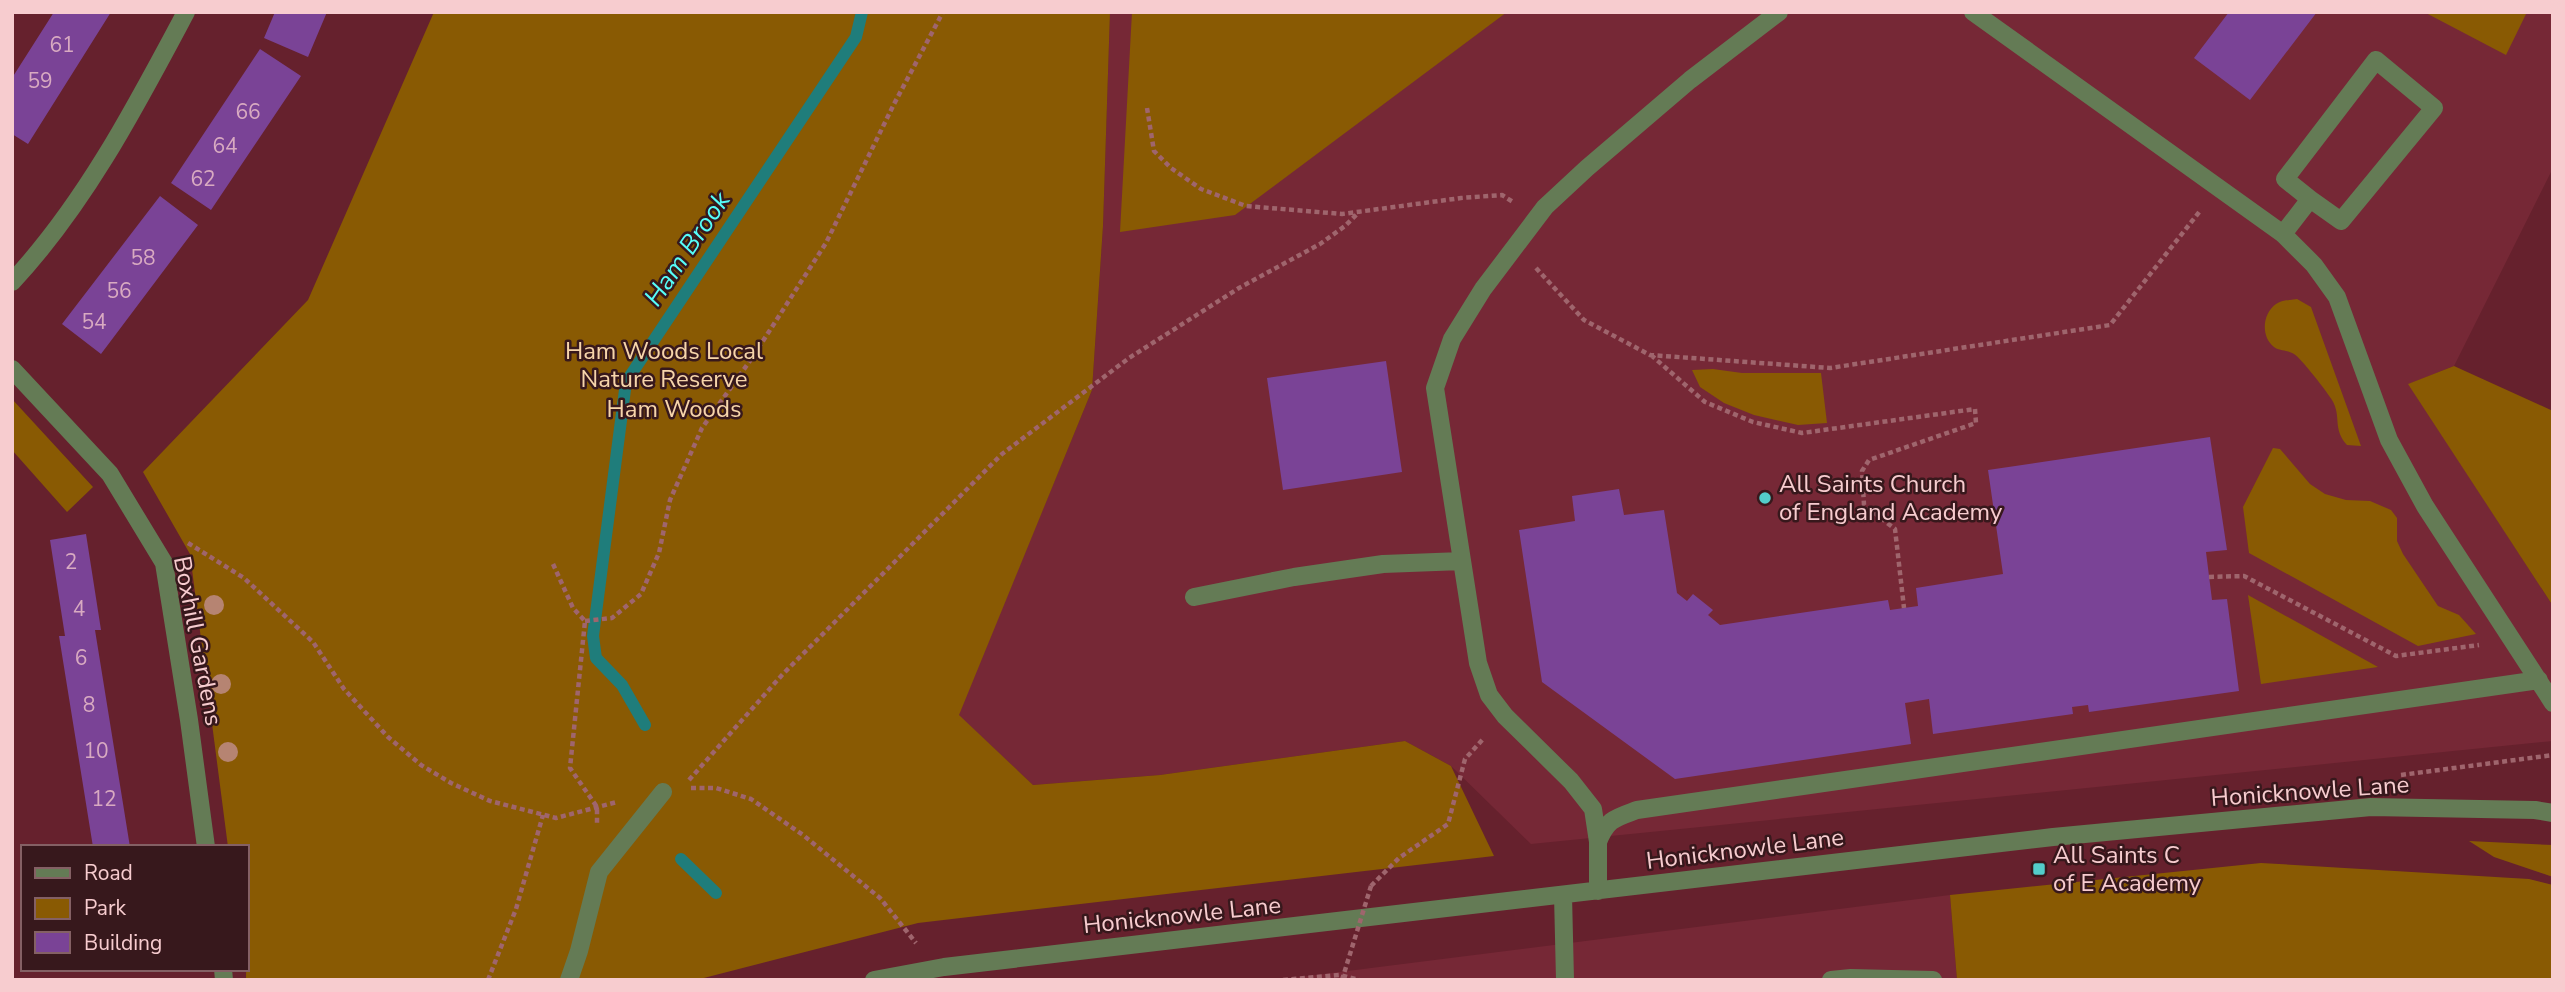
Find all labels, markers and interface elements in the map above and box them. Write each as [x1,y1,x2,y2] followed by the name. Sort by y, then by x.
[49,31,75,59] house number: 61
[27,67,53,95] house number: 59
[235,98,261,126] house number: 66
[212,132,238,160] house number: 64
[190,165,216,193] house number: 62
[636,184,739,313] water label: Ham Brook
[130,244,156,272] house number: 58
[106,277,132,305] house number: 56
[81,308,107,336] house number: 54
[565,335,763,395] park label: Ham Woods Local Nature Reserve
[607,393,741,425] park label: Ham Woods
[1779,468,2003,528] place label: All Saints Church of England Academy
[1757,490,1773,506] marker: All Saints Church of England Academy
[65,548,77,576] house number: 2
[166,554,230,728] street label: Boxhill Gardens
[73,595,85,623] house number: 4
[75,644,87,672] house number: 6
[83,691,95,719] house number: 8
[83,737,109,765] house number: 10
[2210,768,2410,814] street label: Honicknowle Lane
[91,785,117,813] house number: 12
[1644,821,1846,877] street label: Honicknowle Lane
[2053,839,2202,899] place label: All Saints C of E Academy
[21,845,248,971] legend
[84,859,133,887] text: Road
[2031,861,2047,877] marker: All Saints C of E Academy
[1081,889,1283,941] street label: Honicknowle Lane
[84,894,126,922] text: Park
[84,929,162,957] text: Building

